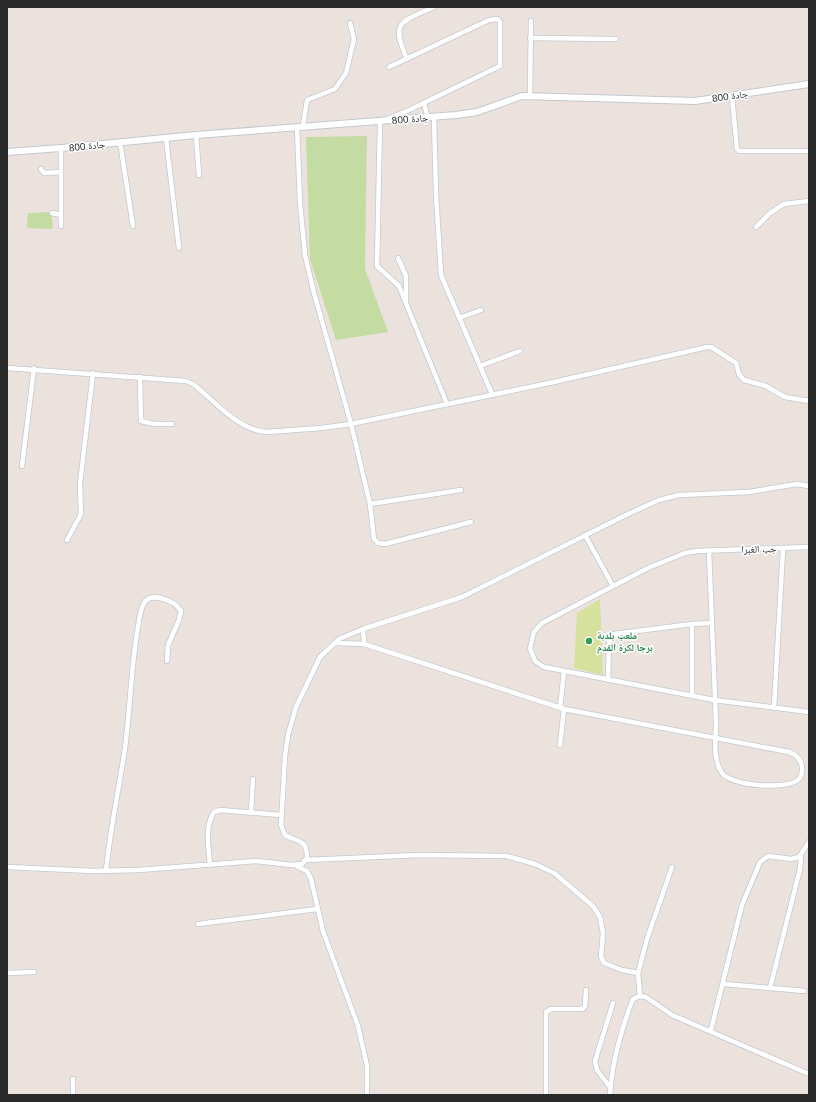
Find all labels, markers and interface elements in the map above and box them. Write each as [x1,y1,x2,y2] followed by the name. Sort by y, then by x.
[711,88,750,104] street label: جادة 800
[391,112,429,126] street label: جادة 800
[68,139,106,153] street label: جادة 800
[741,543,777,555] street label: جب الغبرا
[597,630,653,654] place label: ملعب بلدبة برجا لكرة القدم
[584,636,594,646] marker: ملعب بلدبة برجا لكرة القدم

